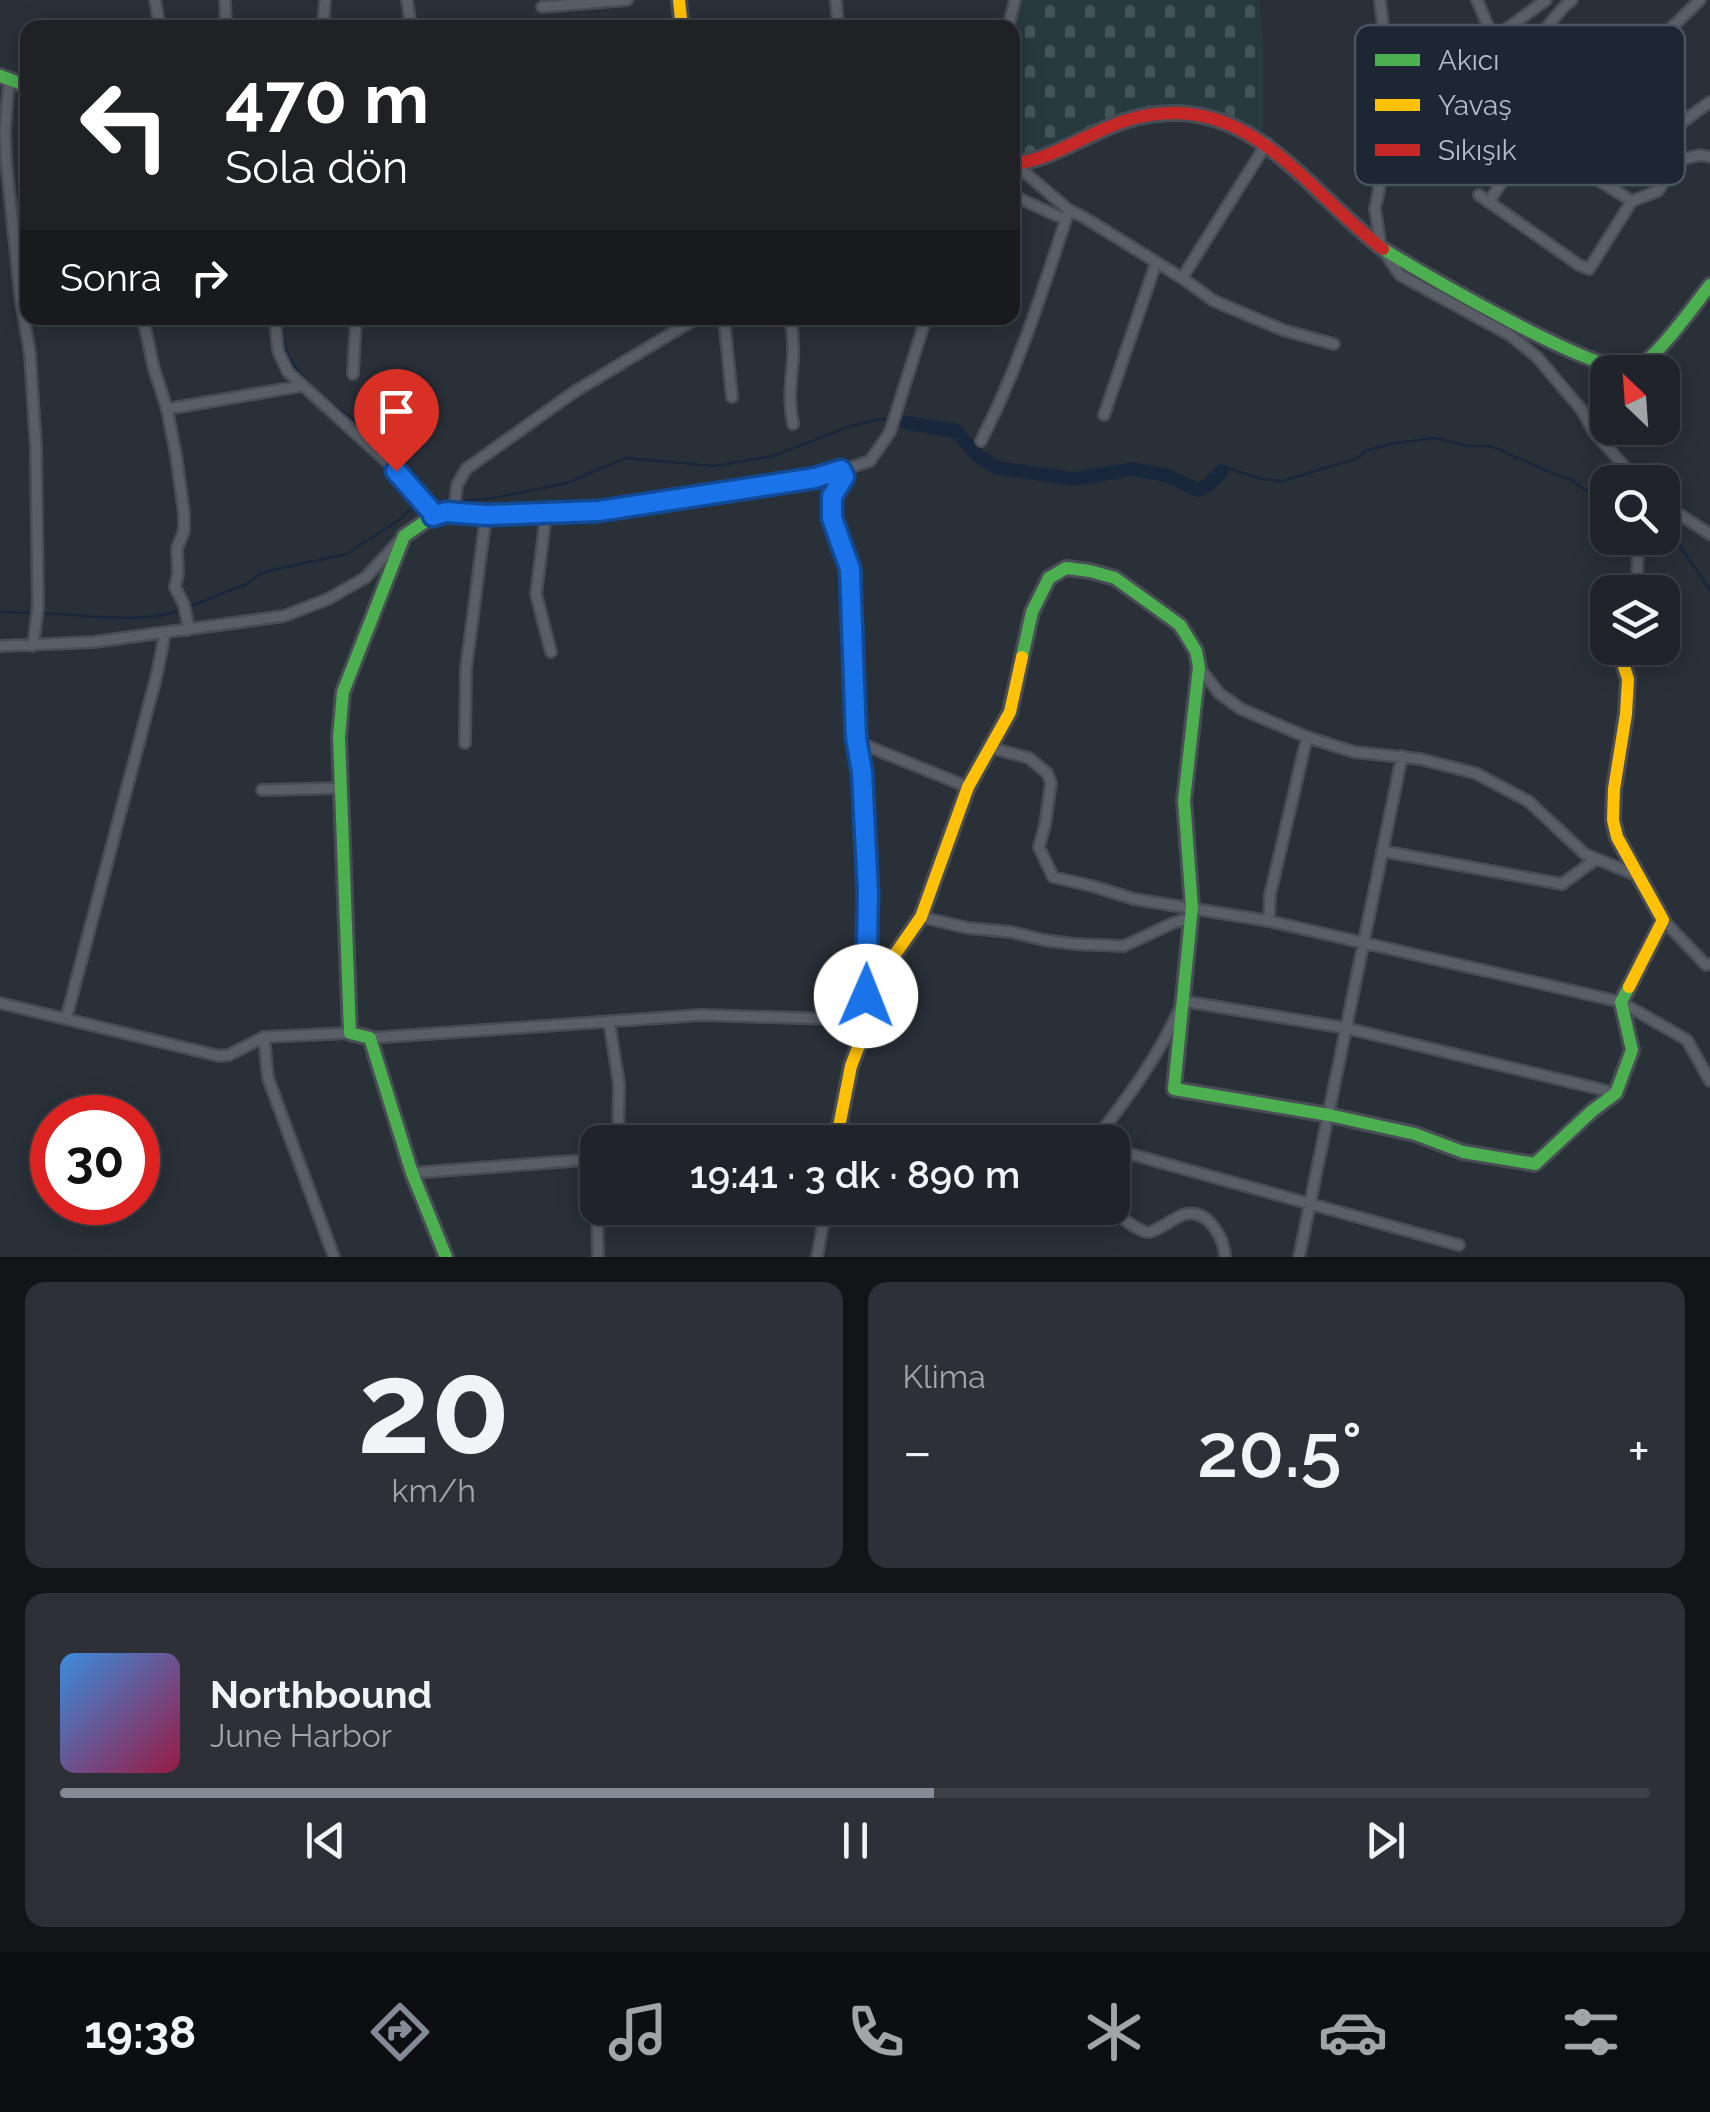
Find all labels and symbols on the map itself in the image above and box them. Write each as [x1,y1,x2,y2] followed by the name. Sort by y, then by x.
[1355,25,1685,185] legend
[1438,44,1499,77] text: Akıcı
[1438,89,1512,122] text: Yavaş
[1438,134,1517,167] text: Sıkışık
[1590,355,1680,445] north arrow
[354,369,439,472] pin
[814,944,918,1048] position arrow
[30,1095,160,1225] speed limit sign: 30

